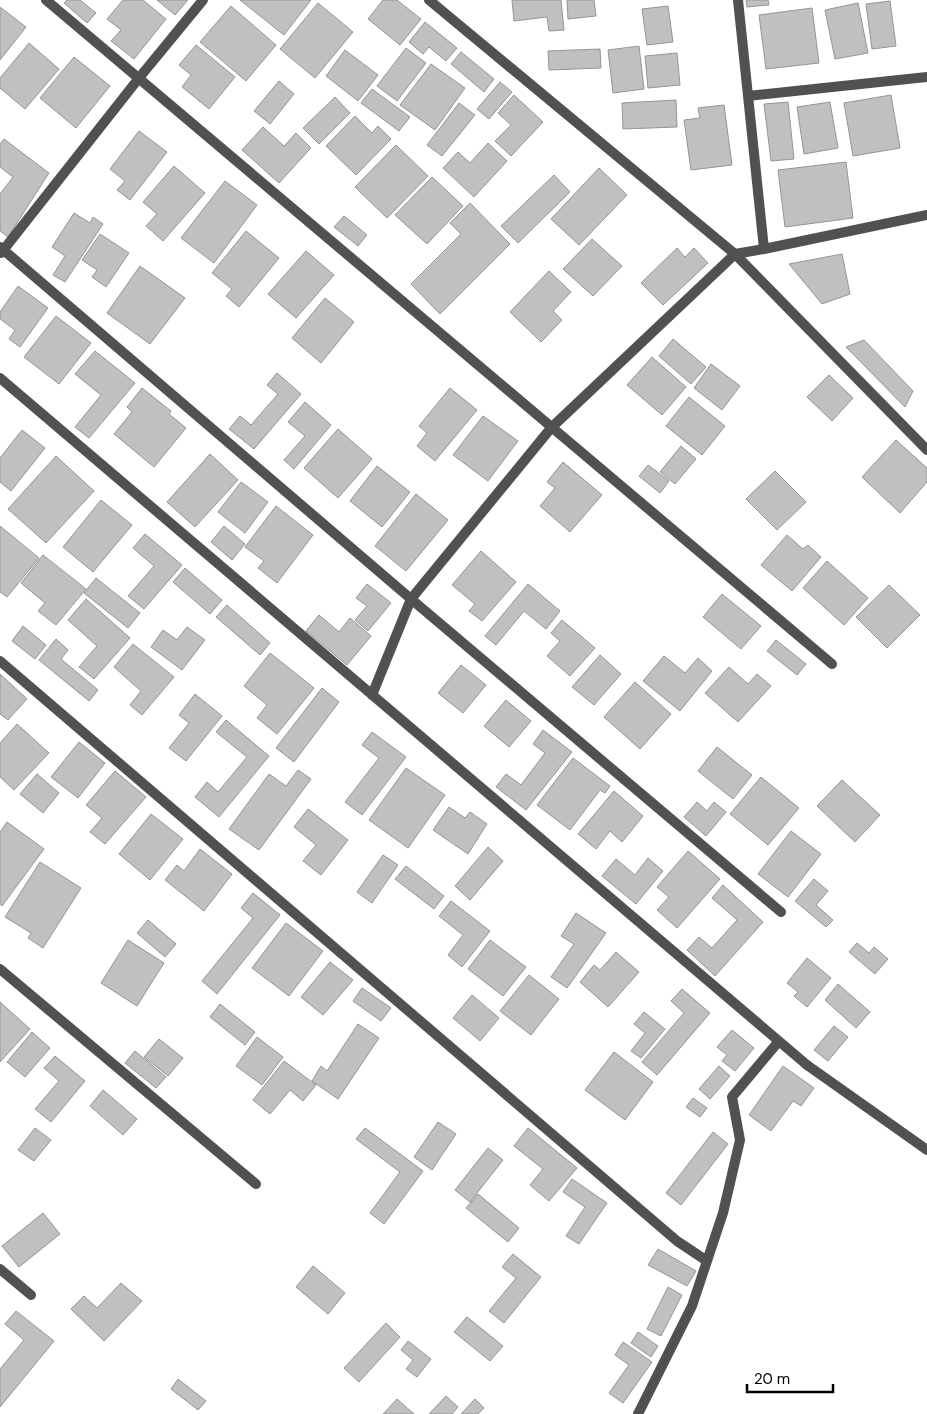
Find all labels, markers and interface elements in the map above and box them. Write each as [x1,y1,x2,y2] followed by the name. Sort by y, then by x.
[747,1362,833,1394] scale bar
[754,1369,790,1389] text: 20 m

